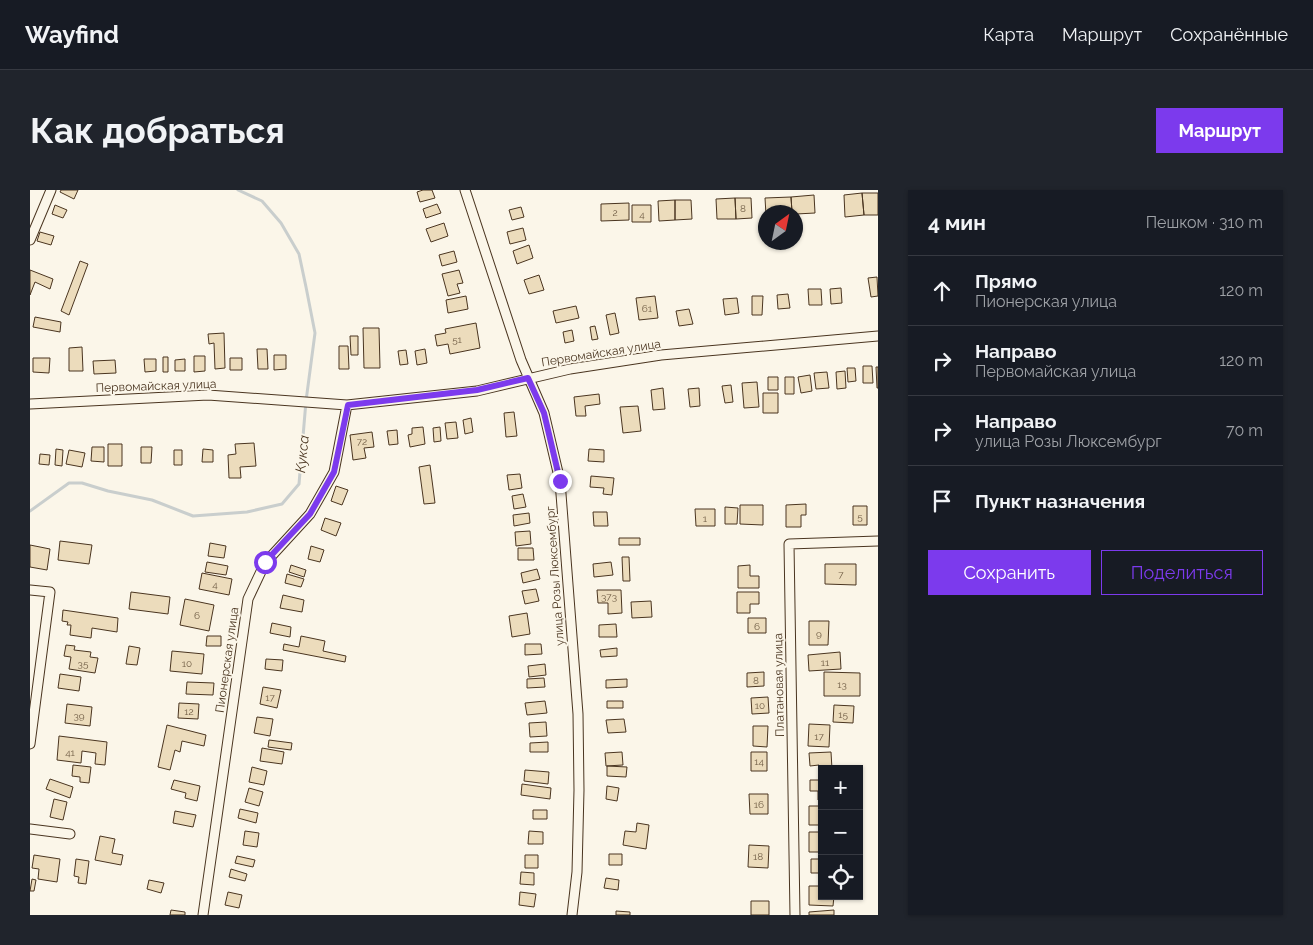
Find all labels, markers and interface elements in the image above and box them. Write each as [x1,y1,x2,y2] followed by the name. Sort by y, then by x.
[25,20,119,49] text: Wayfind
[983,24,1034,45] text: Карта
[1062,24,1142,45] text: Маршрут
[1170,24,1288,45] text: Сохранённые
[1156,108,1283,153] button: Маршрут
[30,110,285,151] text: Как добраться
[740,203,746,214] house number: 8
[758,205,803,250] north arrow
[612,207,618,218] house number: 2
[639,209,645,220] house number: 4
[928,210,986,235] text: 4 мин
[1146,213,1263,232] text: Пешком · 310 m
[975,270,1037,292] text: Прямо
[928,277,956,305] icon: ahead
[1219,281,1263,300] text: 120 m
[975,292,1117,311] text: Пионерская улица
[642,303,653,314] house number: 61
[452,334,463,345] house number: 51
[540,337,662,369] street label: Первомайская улица
[975,340,1056,362] text: Направо
[928,347,956,375] icon: right
[1219,351,1263,370] text: 120 m
[975,362,1136,381] text: Первомайская улица
[95,377,217,395] street label: Первомайская улица
[975,410,1056,432] text: Направо
[928,417,956,445] icon: right
[1226,421,1263,440] text: 70 m
[975,432,1162,451] text: улица Розы Люксембург
[292,434,312,474] water label: Кукса
[357,436,367,447] house number: 72
[549,470,572,493] route end
[928,487,956,515] icon: arrive
[975,490,1145,512] text: Пункт назначения
[543,505,567,646] street label: улица Розы Люксембург
[857,511,863,522] house number: 5
[703,513,708,524] house number: 1
[928,550,1091,595] button: Сохранить
[1101,550,1263,595] button: Поделиться
[254,551,277,574] route start
[838,569,844,580] house number: 7
[212,579,218,590] house number: 4
[601,591,617,602] house number: 373
[213,606,241,714] street label: Пионерская улица
[194,610,200,621] house number: 6
[754,621,760,632] house number: 6
[816,628,822,639] house number: 9
[771,633,787,737] street label: Платановая улица
[821,657,830,668] house number: 11
[78,658,89,669] house number: 35
[182,658,192,669] house number: 10
[753,675,759,686] house number: 8
[837,679,847,690] house number: 13
[265,692,275,703] house number: 17
[755,700,765,711] house number: 10
[184,706,194,717] house number: 12
[838,709,848,720] house number: 15
[73,710,85,721] house number: 39
[814,731,824,742] house number: 17
[65,747,76,758] house number: 41
[754,756,764,767] house number: 14
[818,765,863,900] map controls
[818,765,863,810] button: +
[754,799,764,810] house number: 16
[818,810,863,855] button: −
[753,851,763,862] house number: 18
[818,855,863,900] button: locate

